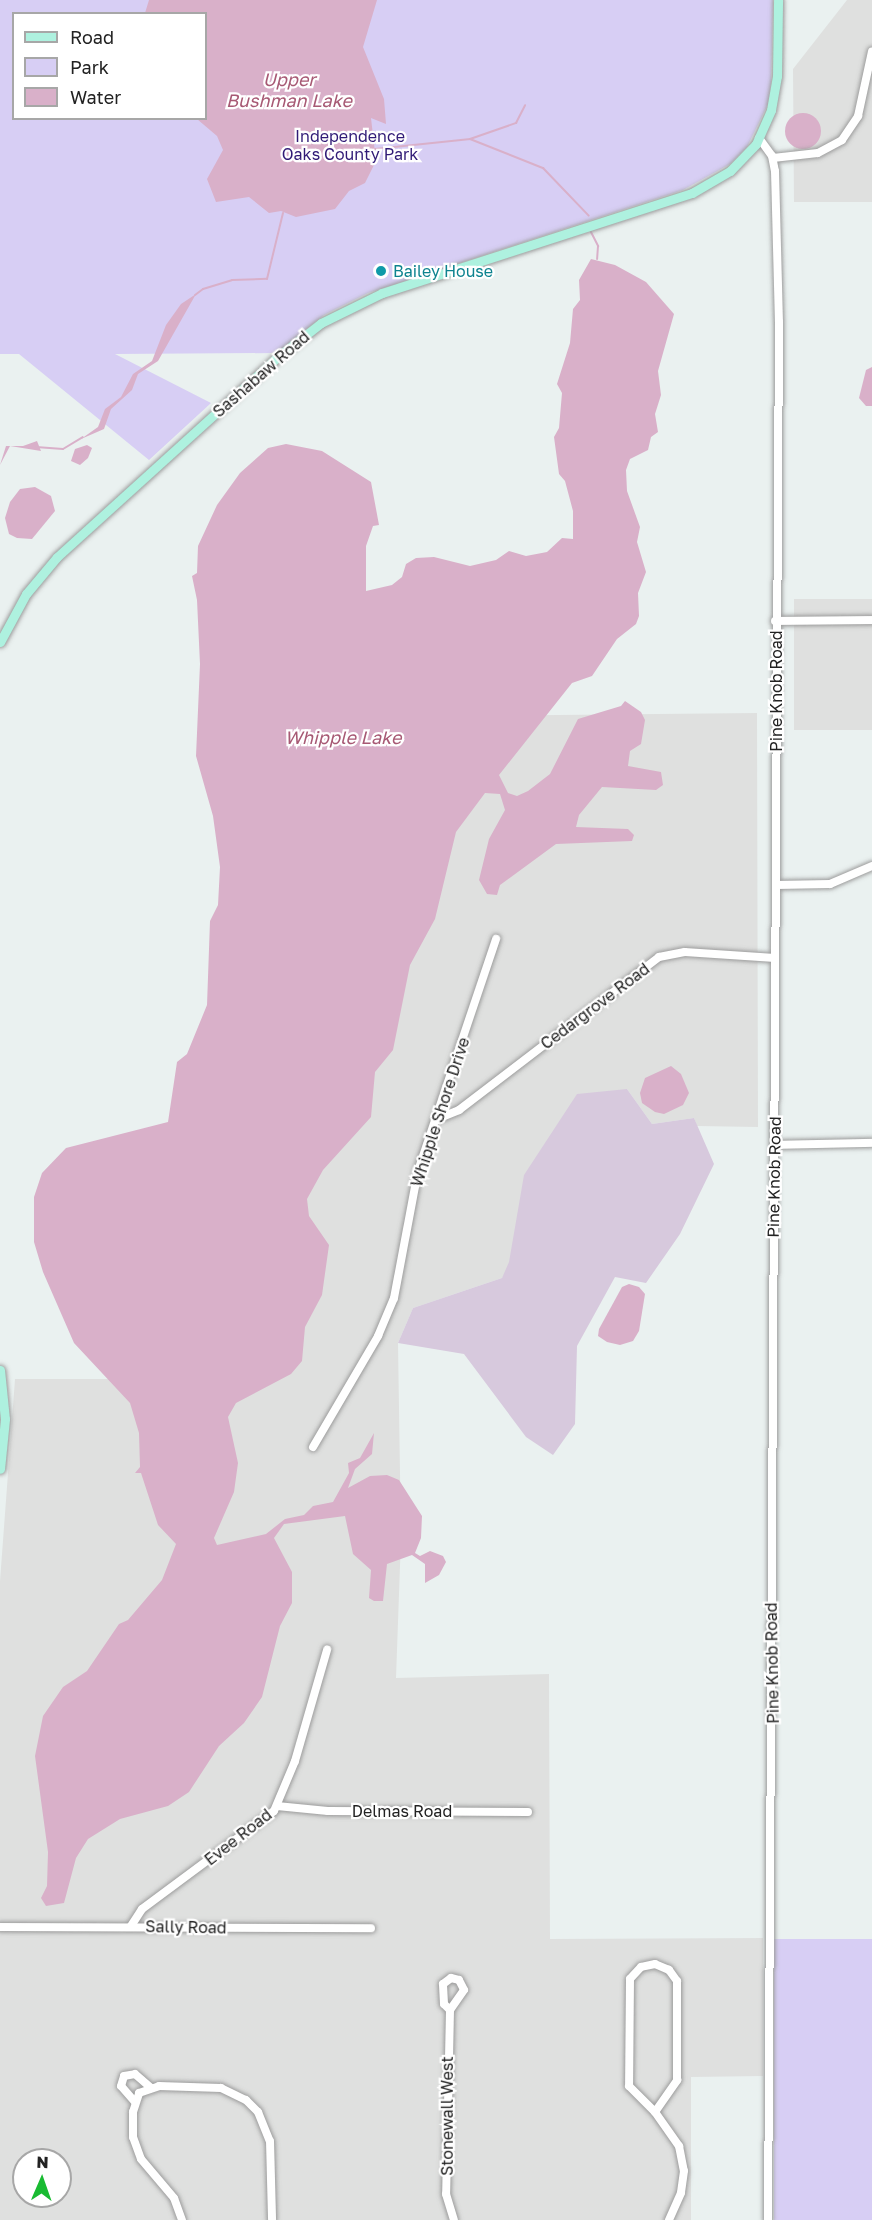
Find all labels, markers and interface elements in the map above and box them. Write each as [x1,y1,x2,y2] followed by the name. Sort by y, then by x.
[12,12,207,120] legend
[70,26,114,48] text: Road
[70,56,109,78] text: Park
[226,69,352,112] water label: Upper Bushman Lake
[70,86,121,108] text: Water
[282,126,418,164] park label: Independence Oaks County Park
[393,261,493,281] place label: Bailey House
[374,264,388,278] marker: Bailey House
[209,327,313,421] street label: Sashabaw Road
[766,630,786,752] street label: Pine Knob Road
[285,726,401,748] water label: Whipple Lake
[537,959,653,1053] street label: Cedargrove Road
[407,1035,473,1189] street label: Whipple Shore Drive
[763,1116,785,1238] street label: Pine Knob Road
[761,1602,783,1724] street label: Pine Knob Road
[352,1801,452,1821] street label: Delmas Road
[201,1805,275,1869] street label: Evee Road
[145,1917,227,1937] street label: Sally Road
[437,2056,457,2176] street label: Stonewall West
[12,2148,72,2208] north arrow
[36,2152,49,2172] text: N

